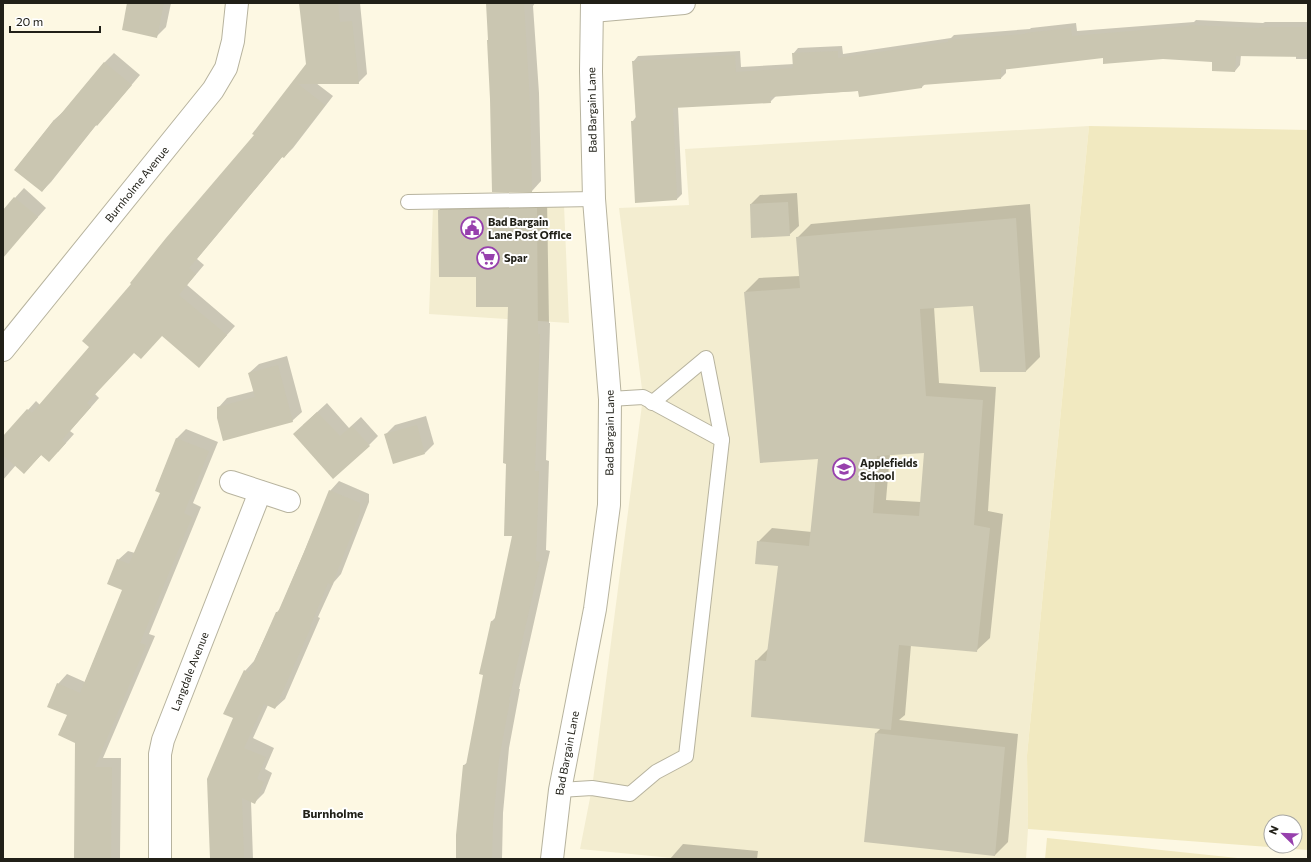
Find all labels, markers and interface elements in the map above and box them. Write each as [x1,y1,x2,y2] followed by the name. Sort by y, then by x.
[10,8,100,34] scale bar
[16,14,43,28] text: 20 m
[584,67,599,153] street label: Bad Bargain Lane
[102,143,171,225] street label: Burnholme Avenue
[459,215,485,241] public building icon: Bad Bargain Lane Post Office
[488,215,572,241] place label: Bad Bargain Lane Post Office
[475,245,501,271] supermarket icon: Spar
[504,251,528,264] place label: Spar
[602,389,616,476] street label: Bad Bargain Lane
[831,456,857,482] school or university icon: Applefields School
[860,456,918,482] place label: Applefields School
[168,630,211,713] street label: Langdale Avenue
[552,710,581,796] street label: Bad Bargain Lane
[303,806,363,820] district label: Burnholme
[1263,814,1303,854] north arrow
[1266,824,1281,836] text: N

